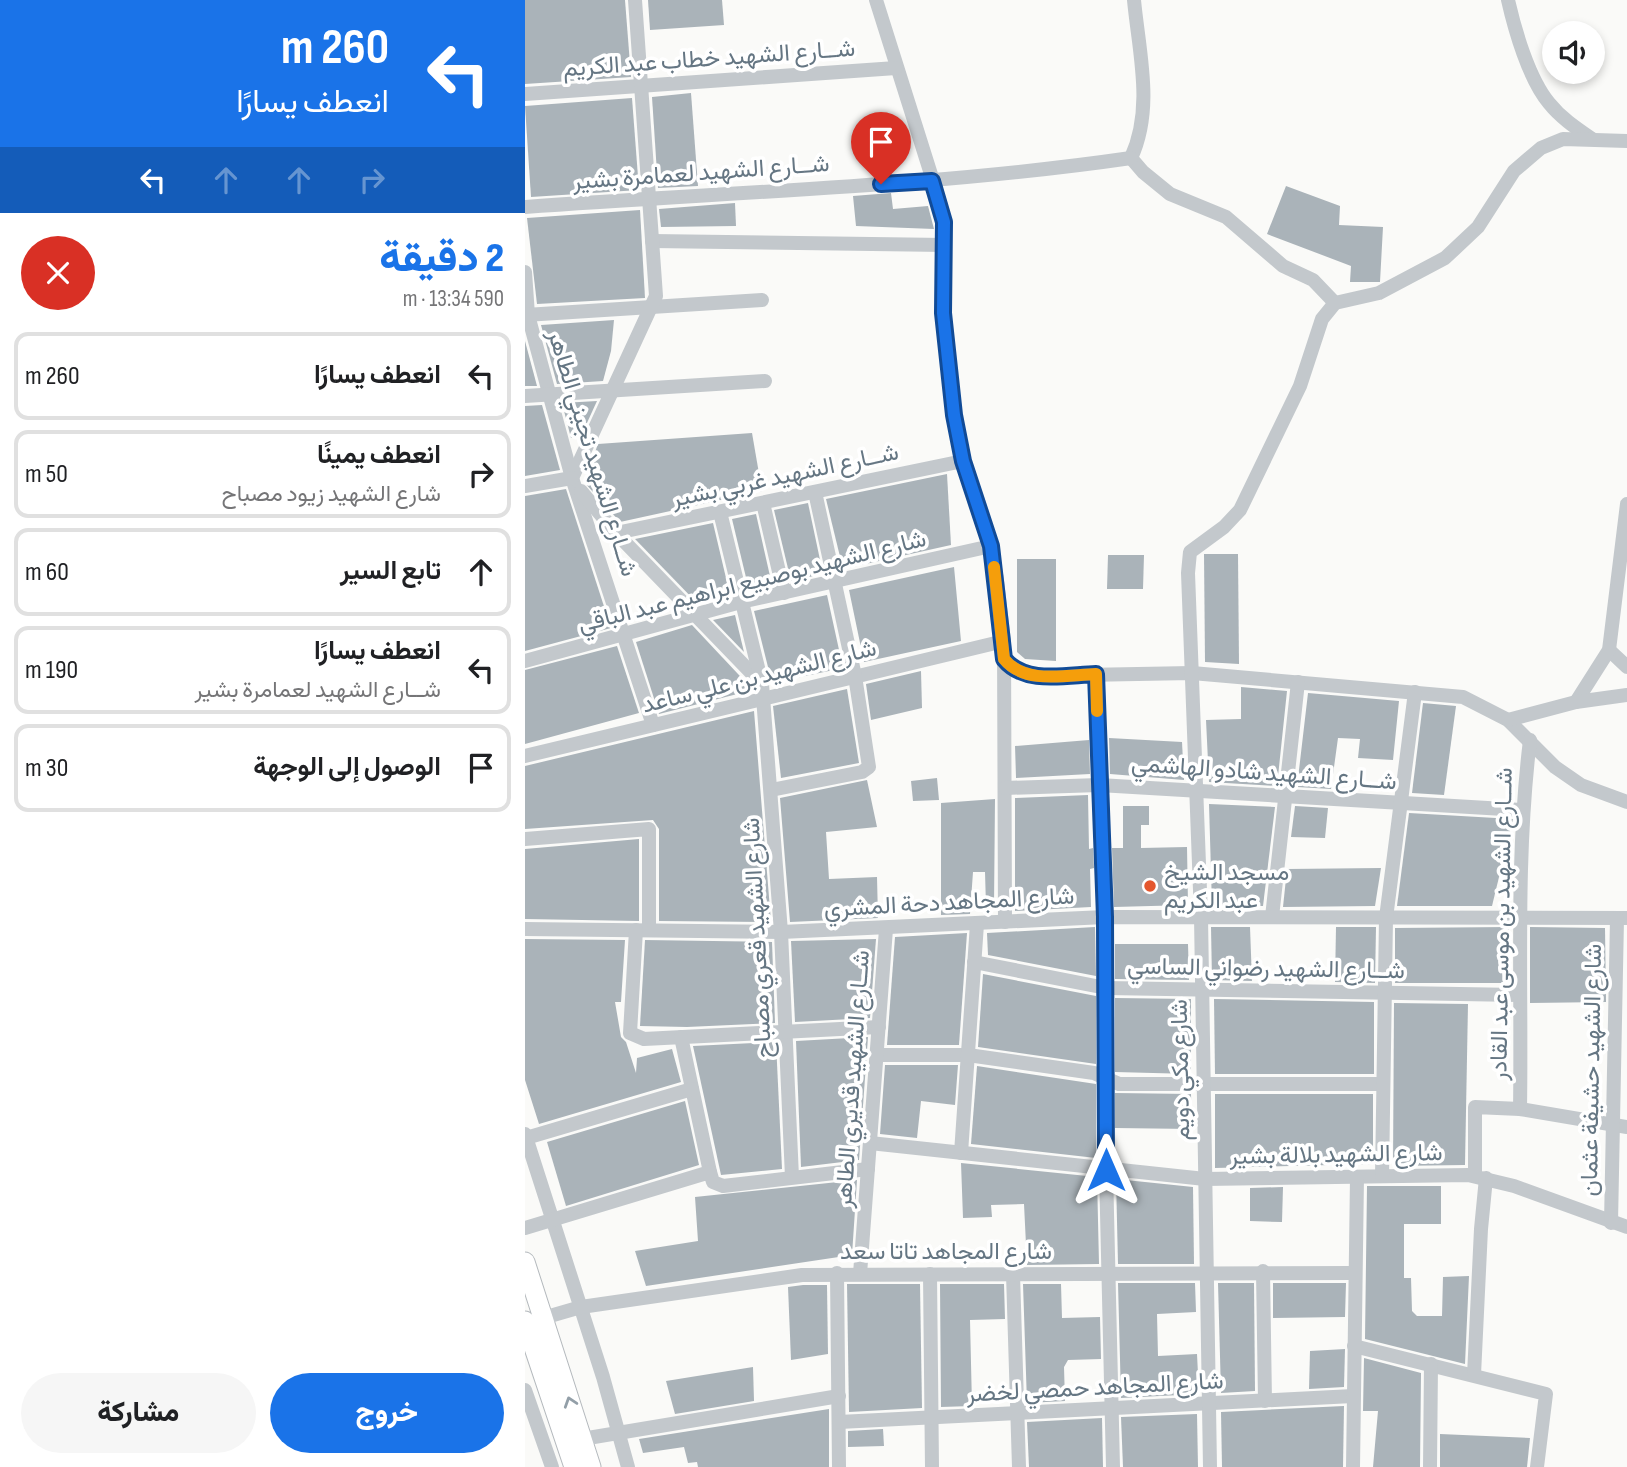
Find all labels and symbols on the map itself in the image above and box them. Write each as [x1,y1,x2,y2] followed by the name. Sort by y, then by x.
[562,34,856,84] street label: شــارع الشهيد خطاب عبد الكريم
[851,112,911,184] pin
[571,149,830,197] street label: شــارع الشهيد لعمامرة بشير
[537,325,644,581] street label: شــارع الشهيد تجيني الطاهر
[668,437,902,518] street label: شــارع الشهيد غربي بشير
[575,524,930,643] street label: شارع الشهيد بوصبيع ابراهيم عبد الباقي
[639,633,880,724] street label: شارع الشهيد بن علي ساعد
[1130,749,1398,800] street label: شــارع الشهيد شادو الهاشمي
[1484,767,1520,1082] street label: شــارع الشهيد بن موسى عبد القادر
[737,817,782,1059] street label: شارع الشهيد قعري مصباح
[1164,858,1289,916] place label: مسجد الشيخ عبد الكريم
[1142,878,1158,894] marker: مسجد الشيخ عبد الكريم
[823,881,1075,928] street label: شارع المجاهد دحة المشري
[1575,943,1609,1197] street label: شارع الشهيد حشيفة عثمان
[829,949,880,1210] street label: شــارع الشهيد قديري الطاهر
[1127,952,1405,989] street label: شــارع الشهيد رضواني الساسي
[1165,999,1200,1141] street label: شارع مكي دويم
[1069,1133,1143,1207] position arrow
[1228,1138,1443,1172] street label: شارع الشهيد بلالة بشير
[840,1237,1052,1267] street label: شارع المجاهد تاتا سعد
[965,1366,1224,1413] street label: شارع المجاهد حمصي لخضر
[564,1396,578,1409] one-way arrow

